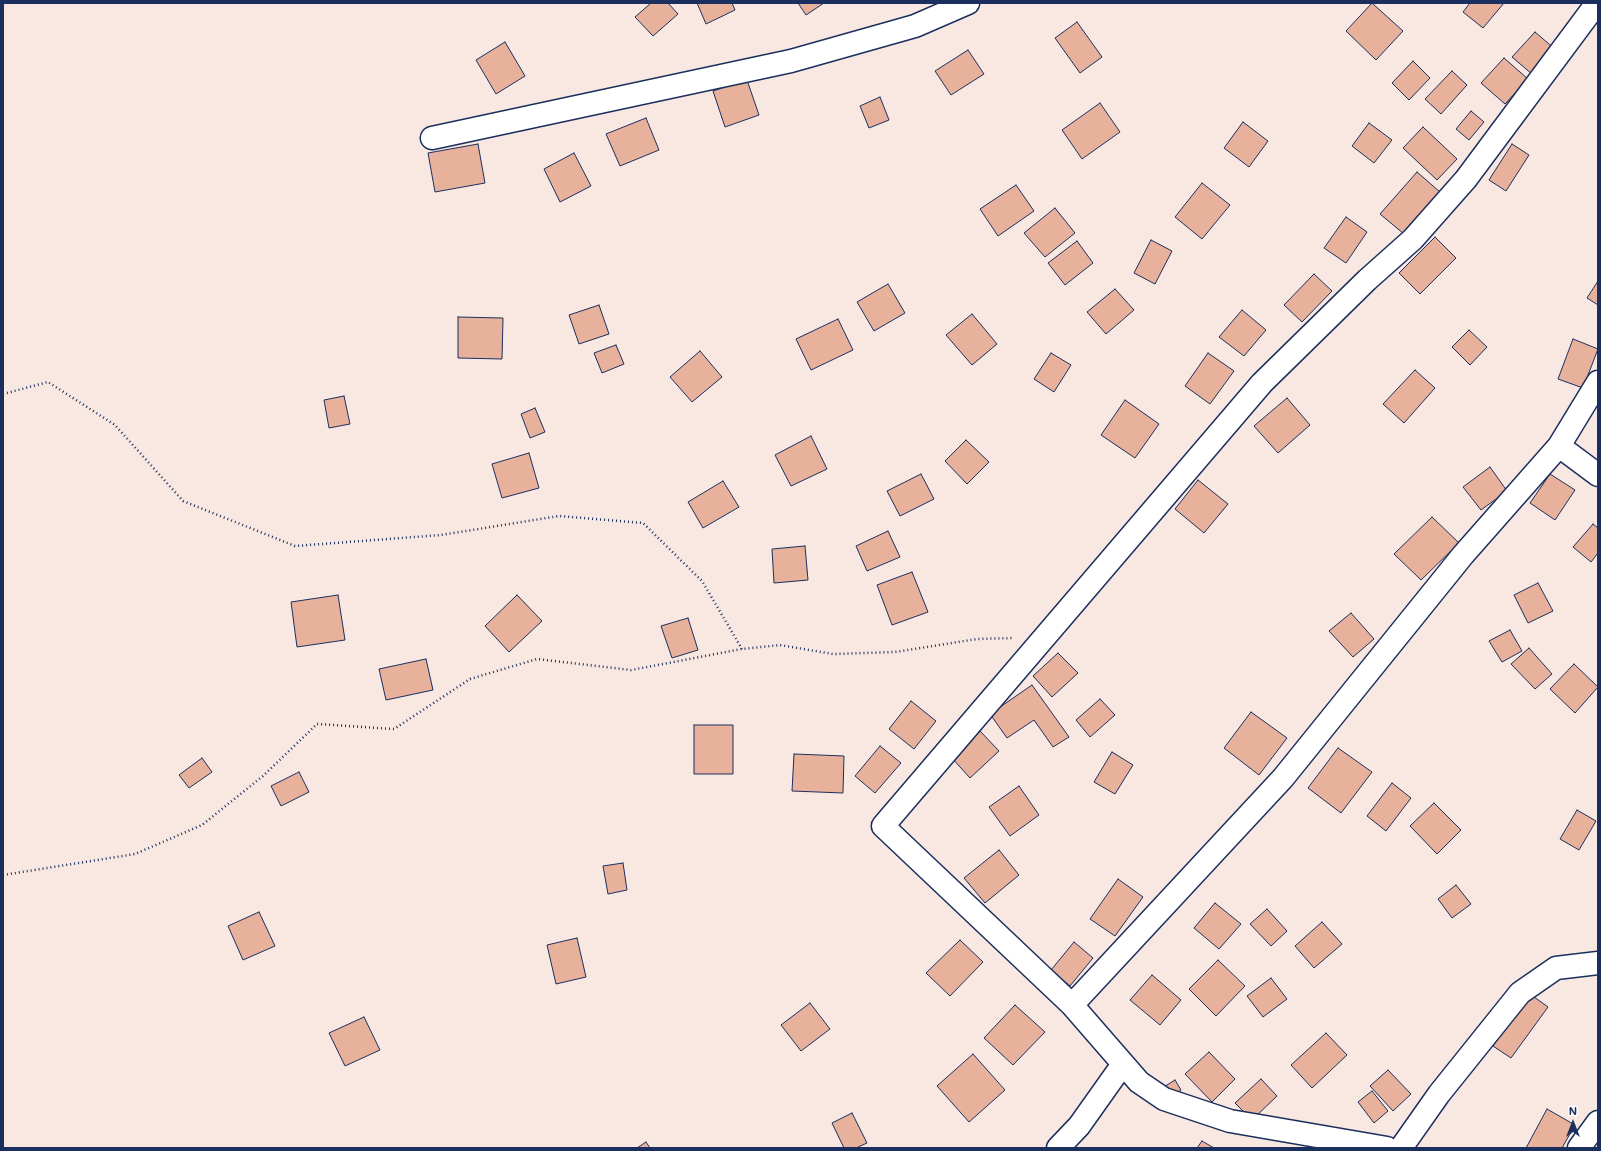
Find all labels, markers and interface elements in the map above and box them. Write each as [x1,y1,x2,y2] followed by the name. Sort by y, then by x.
[1553,1103,1593,1143] north arrow
[1569,1103,1577,1118] text: N

